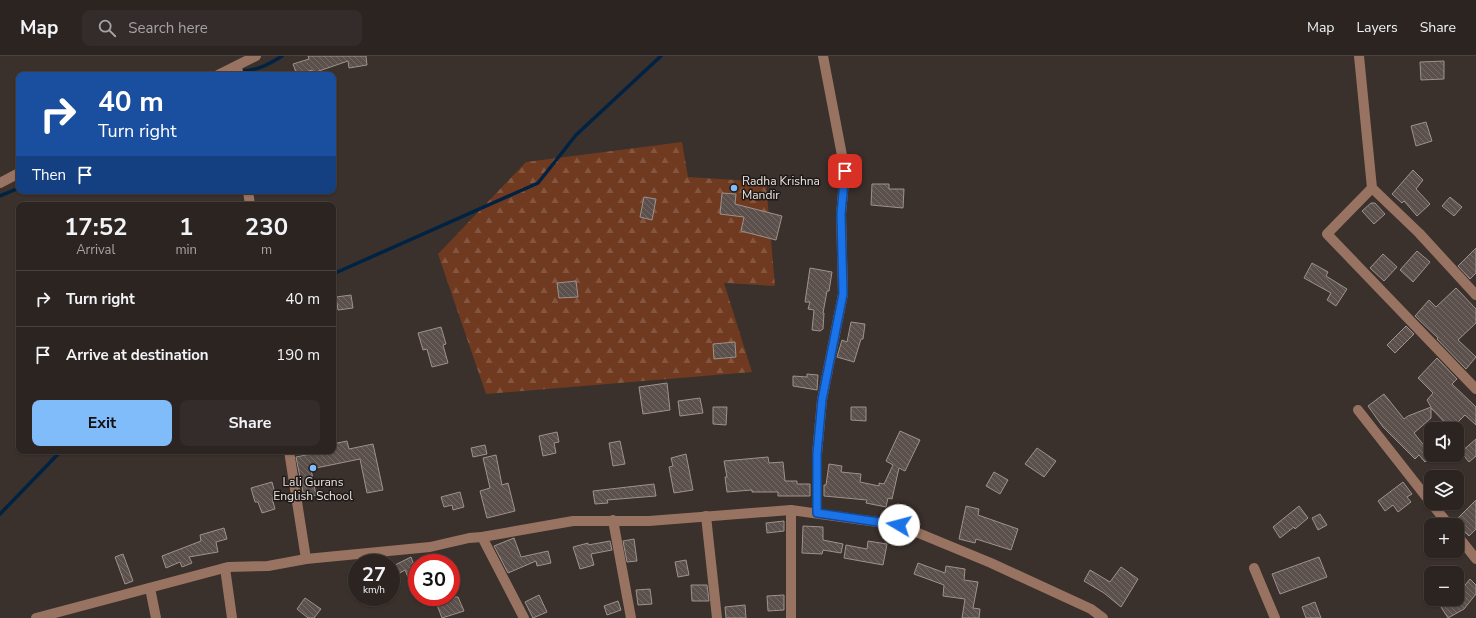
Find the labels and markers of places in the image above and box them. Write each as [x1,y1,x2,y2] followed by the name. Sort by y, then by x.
[828,154,862,188] pin
[742,173,820,203] place label: Radha Krishna Mandir
[729,183,739,193] marker: Radha Krishna Mandir
[308,463,318,473] marker: Lali Gurans English School
[273,474,353,504] place label: Lali Gurans English School

